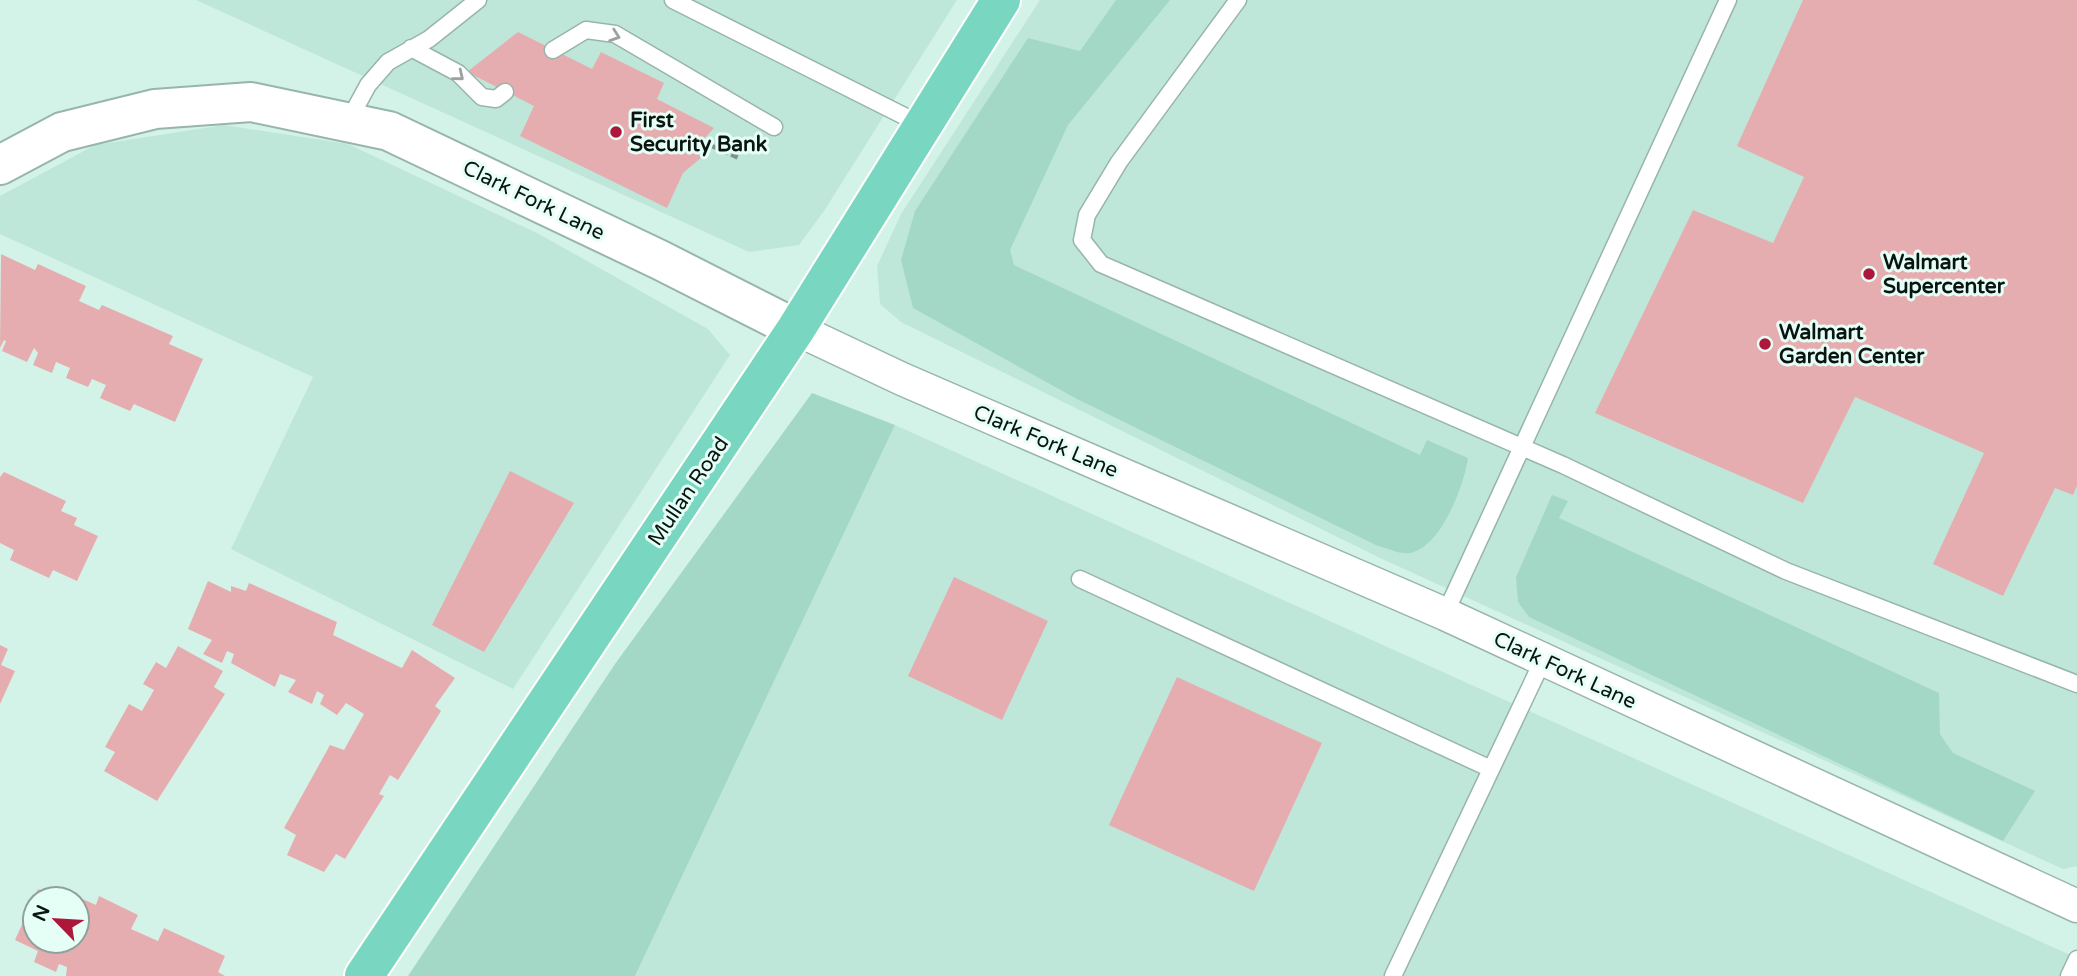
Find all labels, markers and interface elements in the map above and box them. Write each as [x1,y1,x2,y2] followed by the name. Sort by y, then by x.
[608,28,620,42] one-way arrow
[451,68,464,80] one-way arrow
[630,108,768,157] place label: First Security Bank
[608,124,624,140] marker: First Security Bank
[459,155,609,246] street label: Clark Fork Lane
[1883,250,2006,299] place label: Walmart Supercenter
[1861,266,1877,282] marker: Walmart Supercenter
[1779,320,1925,369] place label: Walmart Garden Center
[1757,336,1773,352] marker: Walmart Garden Center
[970,400,1122,483] street label: Clark Fork Lane
[643,432,734,551] street label: Mullan Road
[1489,626,1640,715] street label: Clark Fork Lane
[21,885,91,955] north arrow
[28,902,55,925] text: N

